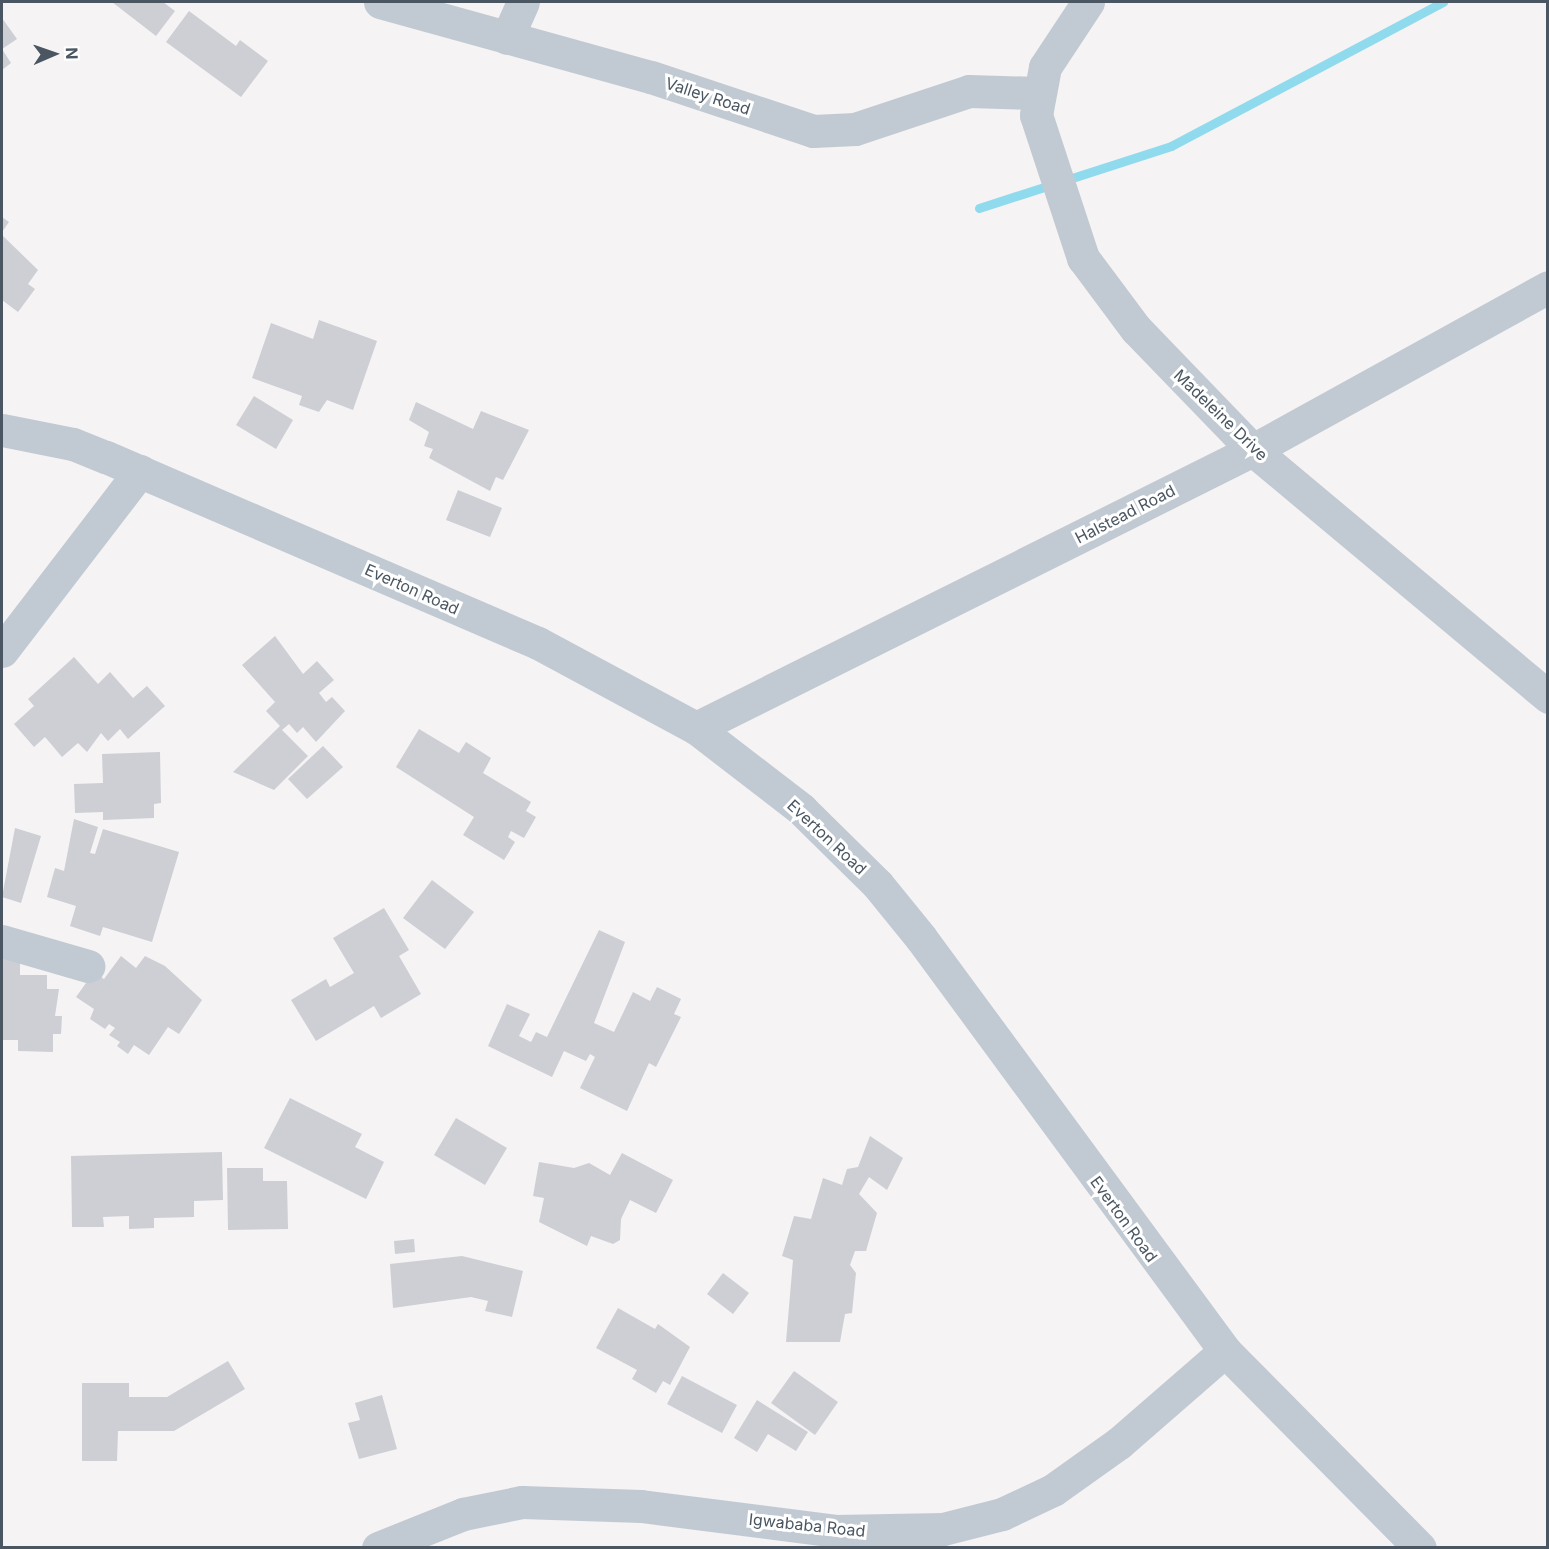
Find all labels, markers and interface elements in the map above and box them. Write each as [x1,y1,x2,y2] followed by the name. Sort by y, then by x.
[24,24,84,84] north arrow
[62,47,82,60] text: N
[663,73,753,119] street label: Valley Road
[1170,366,1272,464] street label: Madeleine Drive
[1072,481,1178,547] street label: Halstead Road
[362,560,462,618] street label: Everton Road
[783,795,871,879] street label: Everton Road
[1087,1172,1161,1266] street label: Everton Road
[748,1509,866,1541] street label: Igwababa Road

